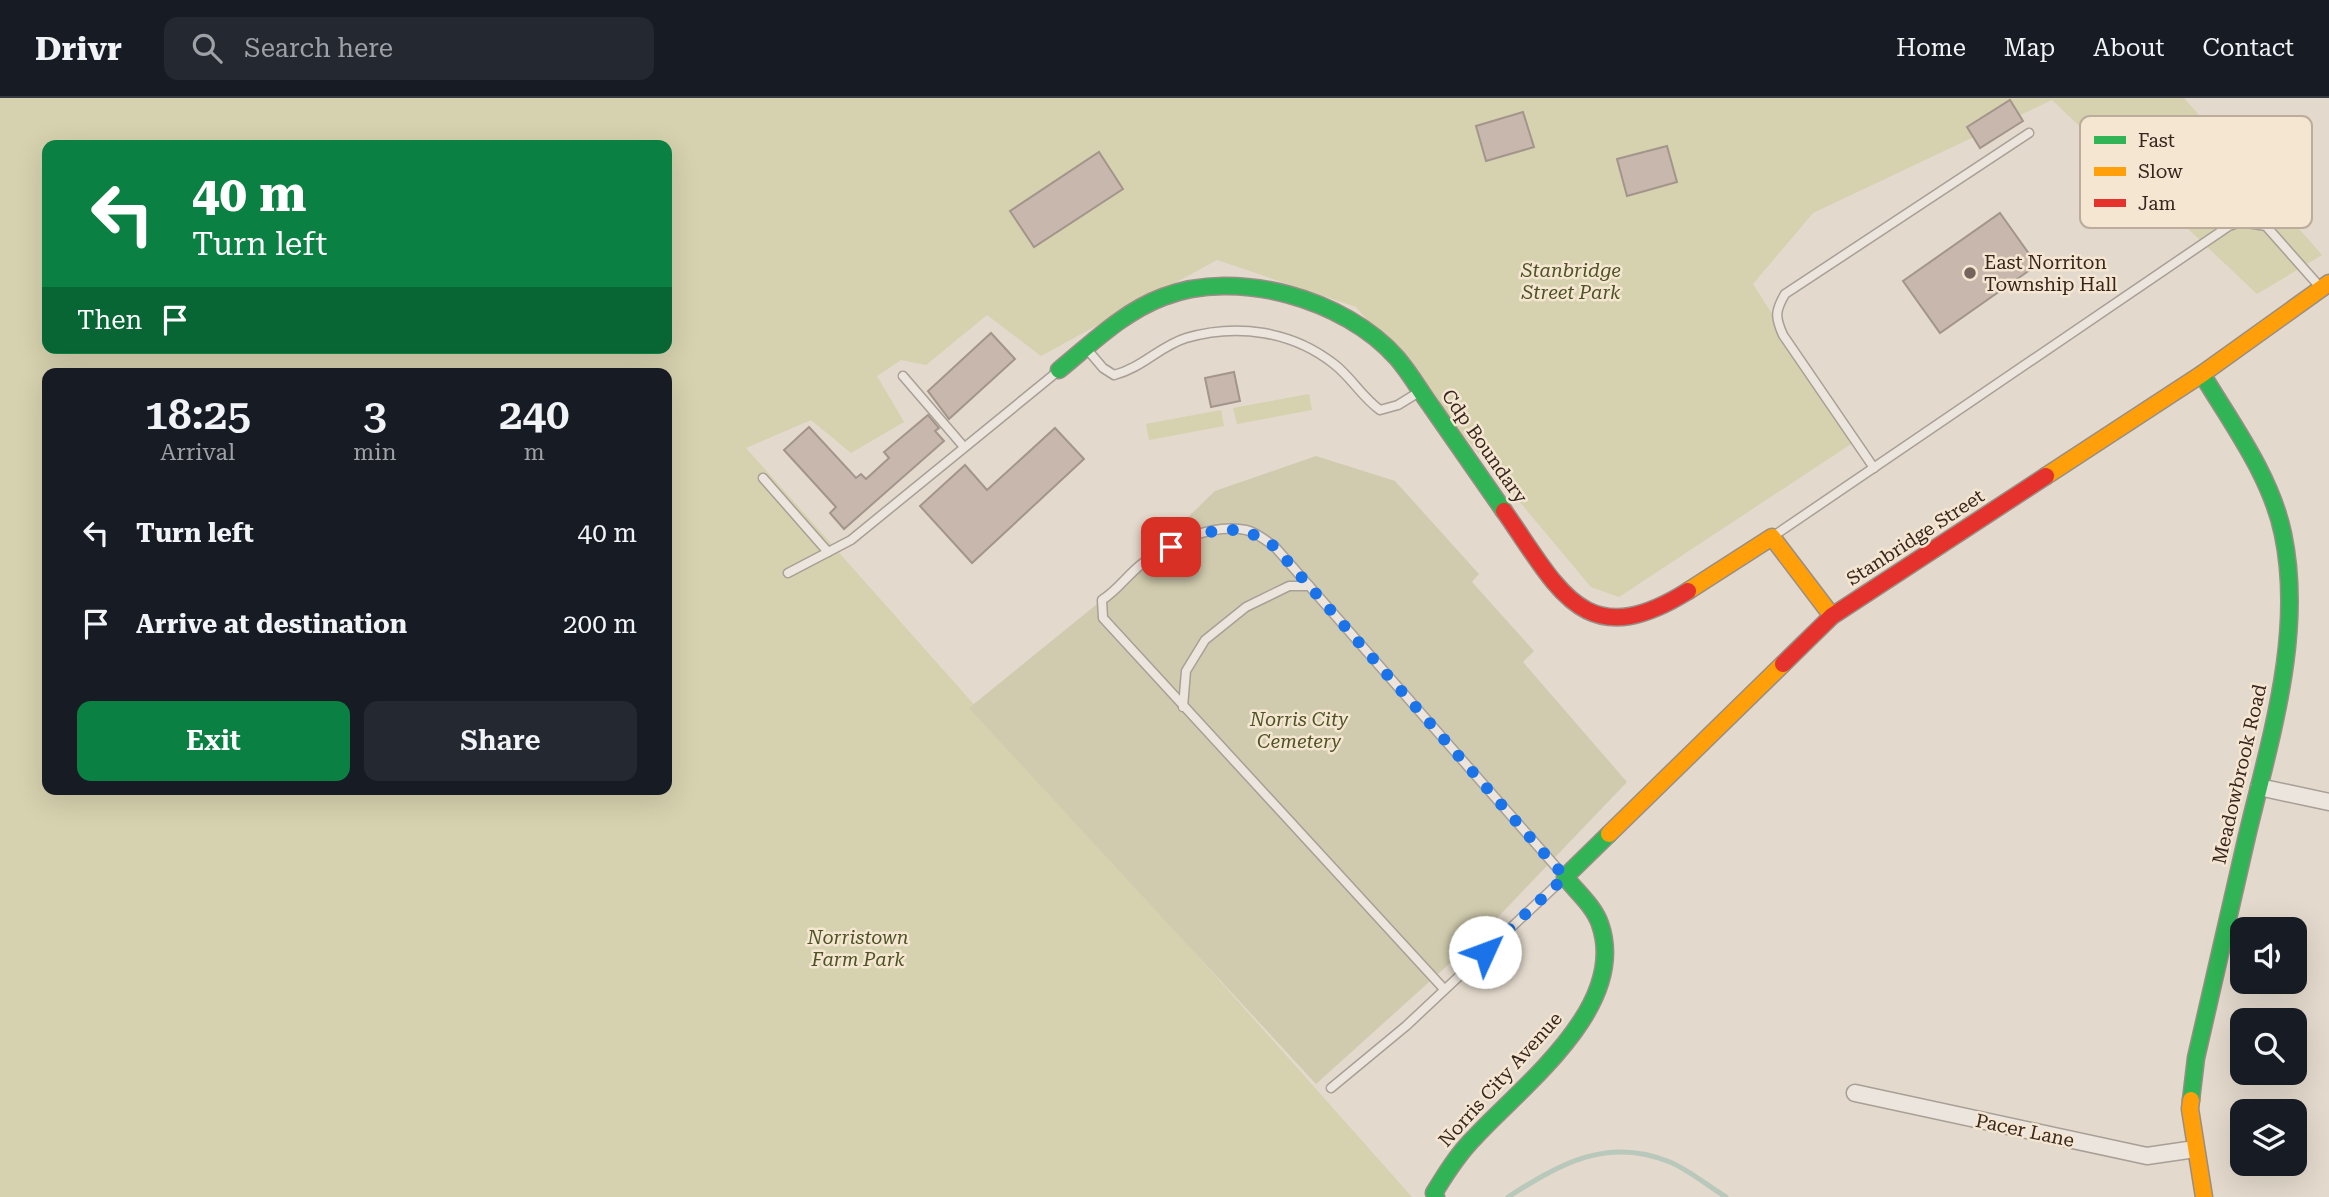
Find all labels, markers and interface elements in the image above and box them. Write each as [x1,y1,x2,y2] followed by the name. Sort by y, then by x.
[164,17,654,80] search box
[35,29,122,68] text: Drivr
[188,29,226,67] icon: search
[244,33,393,63] text: Search here
[1896,34,1966,62] text: Home
[2004,34,2055,62] text: Map
[2093,34,2164,62] text: About
[2202,34,2294,62] text: Contact
[2080,116,2312,228] legend
[2138,129,2175,152] text: Fast
[2138,160,2183,183] text: Slow
[192,166,307,223] text: 40 m
[77,168,168,259] icon: left
[2138,192,2176,215] text: Jam
[192,225,327,263] text: Turn left
[1984,251,2117,296] place label: East Norriton Township Hall
[1520,259,1621,304] park label: Stanbridge Street Park
[1962,265,1978,281] marker: East Norriton Township Hall
[156,301,194,339] icon: arrive
[77,305,142,335] text: Then
[1437,385,1533,508] street label: Cdp Boundary
[144,390,251,439] text: 18:25
[363,390,387,439] text: 3
[499,390,570,439] text: 240
[160,439,235,466] text: Arrival
[353,439,397,466] text: min
[524,439,545,466] text: m
[1842,484,1988,590] street label: Stanbridge Street
[77,514,115,552] icon: left
[1141,517,1201,577] pin
[136,518,254,548] text: Turn left
[578,518,637,548] text: 40 m
[1152,528,1190,566] icon: arrive
[77,605,115,643] icon: arrive
[136,609,407,639] text: Arrive at destination
[563,609,637,639] text: 200 m
[2208,682,2271,866] street label: Meadowbrook Road
[77,701,350,781] button: Exit
[364,701,637,781] button: Share
[1249,708,1348,753] park label: Norris City Cemetery
[1448,915,1522,989] position arrow
[2230,917,2307,1176] map controls
[2230,917,2307,994] button: sound
[806,926,909,971] park label: Norristown Farm Park
[1434,1007,1567,1152] street label: Norris City Avenue
[2230,1008,2307,1085] button: search
[2230,1099,2307,1176] button: layers
[1973,1109,2076,1152] street label: Pacer Lane

